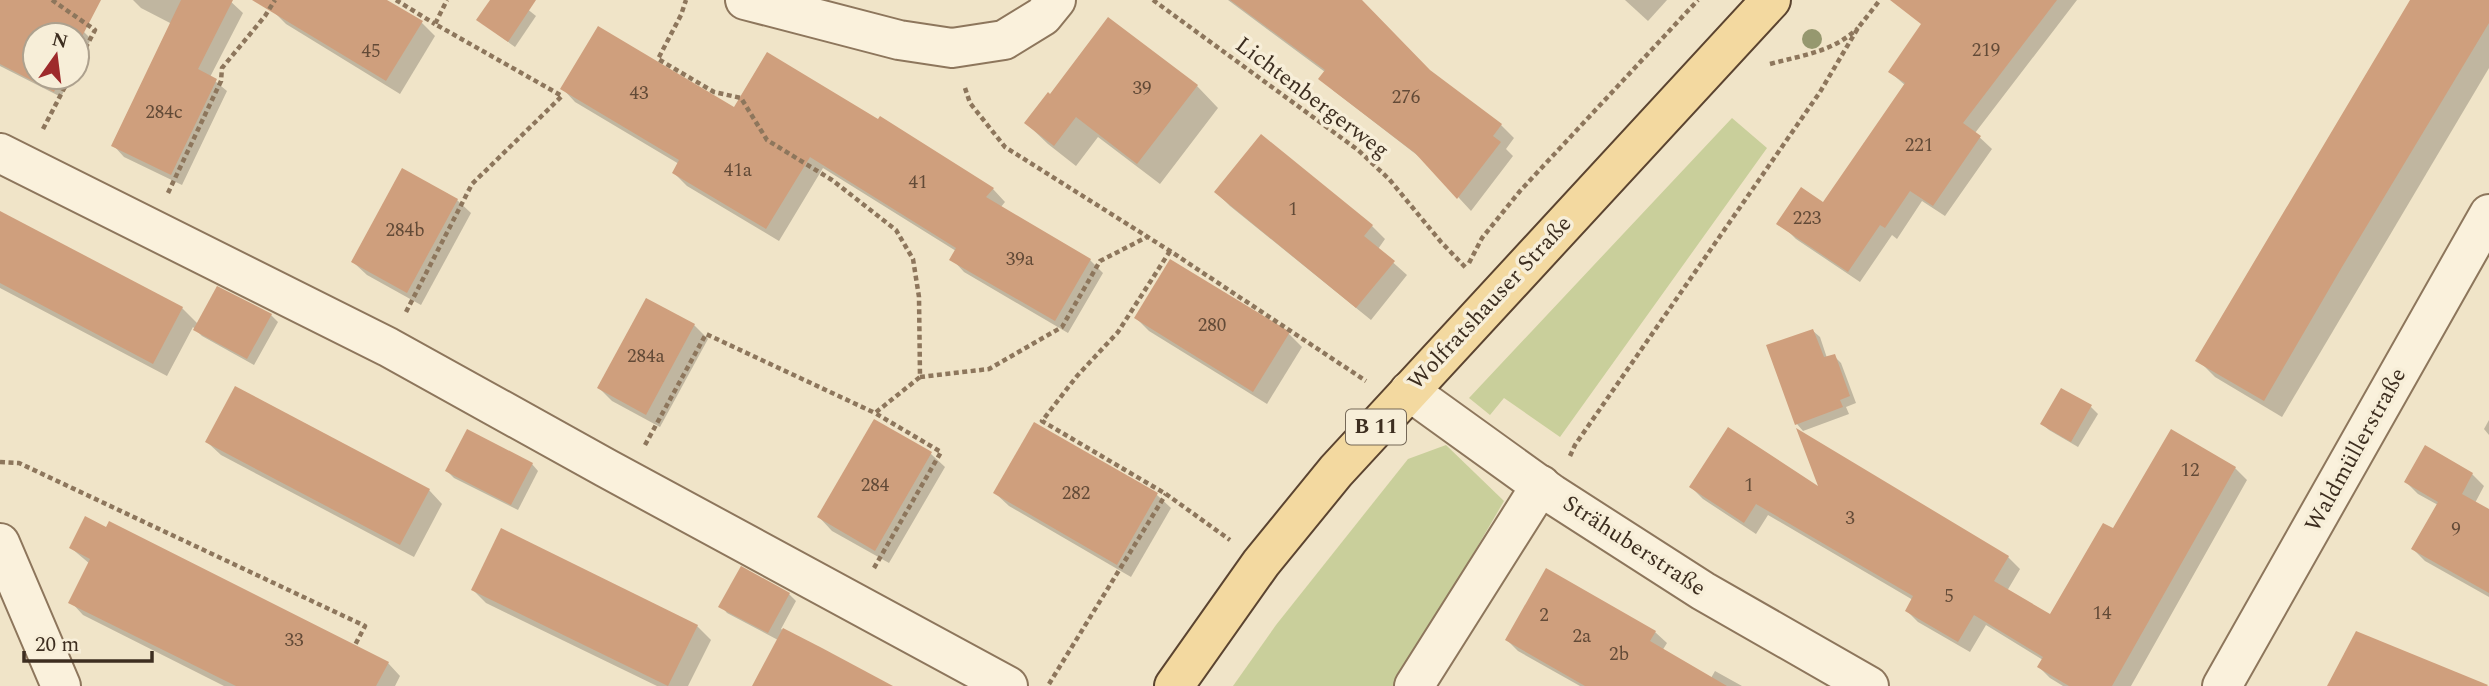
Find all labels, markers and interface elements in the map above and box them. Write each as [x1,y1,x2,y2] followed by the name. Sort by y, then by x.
[21,21,91,91] north arrow
[49,25,71,57] text: N
[1227,28,1397,168] street label: Lichtenbergerweg
[1972,36,2000,65] house number: 219
[361,37,381,66] house number: 45
[1132,74,1152,103] house number: 39
[629,79,649,108] house number: 43
[1392,83,1420,112] house number: 276
[145,98,183,127] house number: 284c
[1905,131,1933,160] house number: 221
[724,156,753,185] house number: 41a
[908,168,928,197] house number: 41
[1288,195,1298,224] house number: 1
[1793,204,1822,233] house number: 223
[1400,208,1580,398] street label: Wolfratshauser Straße
[385,216,425,245] house number: 284b
[1006,245,1035,274] house number: 39a
[1198,311,1226,340] house number: 280
[627,342,666,371] house number: 284a
[2296,361,2416,539] street label: Waldmüllerstraße
[1346,410,1406,444] road number: B 11
[2180,456,2200,485] house number: 12
[861,471,890,500] house number: 284
[1744,471,1754,500] house number: 1
[1062,479,1090,508] house number: 282
[1555,487,1713,605] street label: Strähuberstraße
[1845,504,1855,533] house number: 3
[2451,515,2461,544] house number: 9
[1944,582,1954,611] house number: 5
[2092,599,2112,628] house number: 14
[1539,601,1549,630] house number: 2
[24,620,152,664] scale bar
[1573,622,1592,651] house number: 2a
[284,626,304,655] house number: 33
[35,629,79,661] text: 20 m
[1609,640,1629,669] house number: 2b

